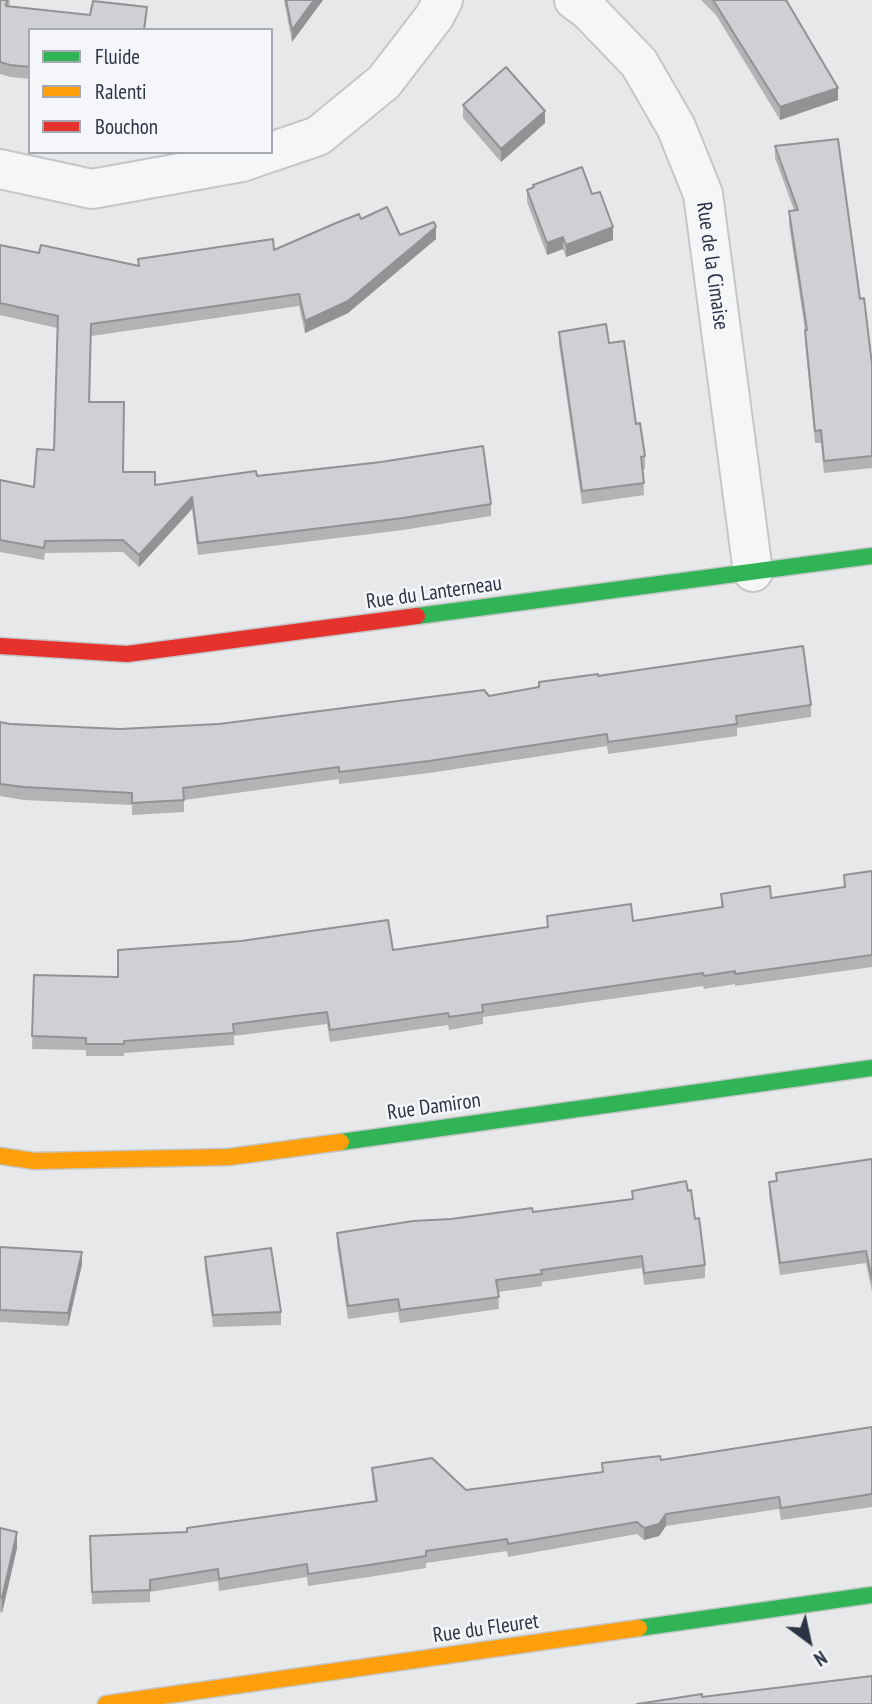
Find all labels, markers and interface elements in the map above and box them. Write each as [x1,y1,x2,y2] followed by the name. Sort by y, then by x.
[28,28,273,154] legend
[95,43,140,70] text: Fluide
[95,78,147,105] text: Ralenti
[95,113,158,140] text: Bouchon
[691,200,733,332] street label: Rue de la Cimaise
[365,571,503,615] street label: Rue du Lanterneau
[386,1088,482,1126] street label: Rue Damiron
[774,1606,844,1676] north arrow
[431,1609,541,1649] street label: Rue du Fleuret
[810,1646,831,1671] text: N

